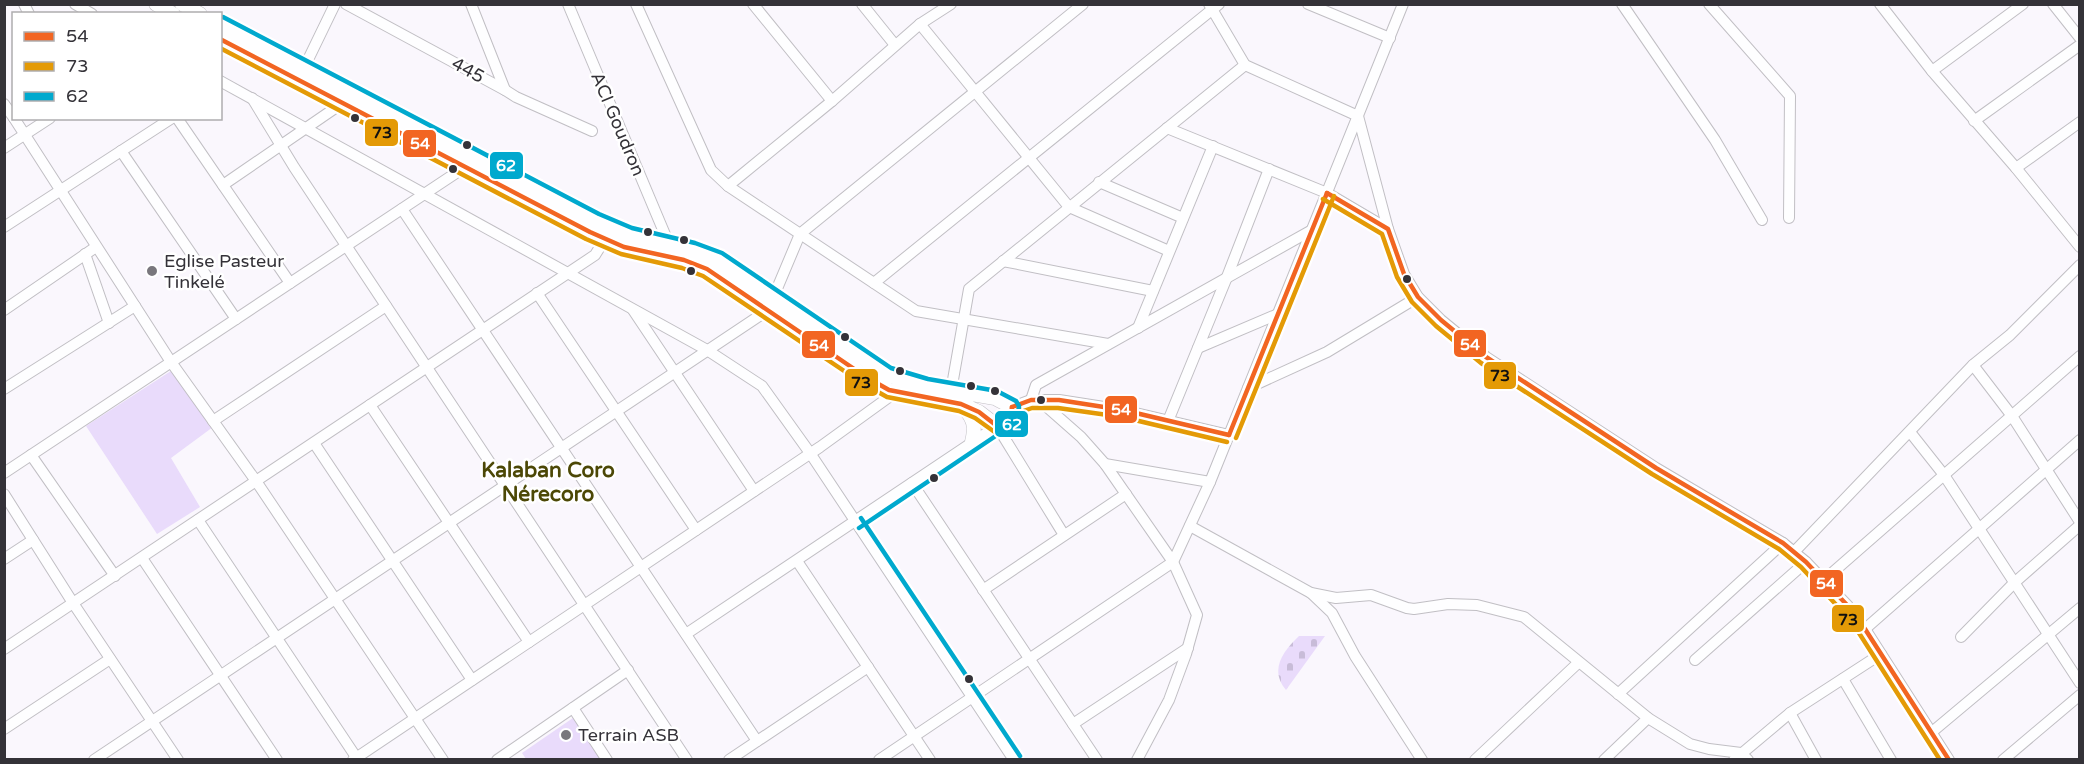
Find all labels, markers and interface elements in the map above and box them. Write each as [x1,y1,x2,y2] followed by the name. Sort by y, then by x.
[12,12,222,120] legend
[66,25,89,47] text: 54
[448,52,488,88] street label: 445
[66,55,89,77] text: 73
[586,69,650,179] street label: ACI Goudron
[66,85,89,107] text: 62
[349,112,361,124] unlabelled marker
[364,118,399,147] line badge: 73
[372,123,392,143] text: 73
[402,129,437,158] line badge: 54
[410,134,430,154] text: 54
[461,139,473,151] unlabelled marker
[489,151,524,180] line badge: 62
[496,156,516,176] text: 62
[447,163,459,175] unlabelled marker
[642,226,654,238] unlabelled marker
[678,234,690,246] unlabelled marker
[164,250,284,293] place label: Eglise Pasteur Tinkelé
[145,264,159,278] marker: Eglise Pasteur Tinkelé
[685,265,697,277] unlabelled marker
[1401,273,1413,285] unlabelled marker
[1453,329,1487,358] line badge: 54
[801,330,836,359] line badge: 54
[839,331,851,343] unlabelled marker
[1460,335,1480,355] text: 54
[809,336,829,356] text: 54
[1483,361,1517,390] line badge: 73
[894,365,906,377] unlabelled marker
[1490,366,1510,386] text: 73
[844,368,879,397] line badge: 73
[851,373,871,393] text: 73
[965,380,977,392] unlabelled marker
[989,385,1001,397] unlabelled marker
[1035,394,1047,406] unlabelled marker
[1104,395,1138,424] line badge: 54
[1111,400,1131,420] text: 54
[994,410,1029,438] line badge: 62
[1002,415,1022,435] text: 62
[481,458,615,507] district label: Kalaban Coro Nérecoro
[928,472,940,484] unlabelled marker
[1809,569,1844,598] line badge: 54
[1816,574,1836,594] text: 54
[1831,604,1865,633] line badge: 73
[1838,610,1858,630] text: 73
[963,673,975,685] unlabelled marker
[578,724,679,746] place label: Terrain ASB
[559,728,573,742] marker: Terrain ASB

